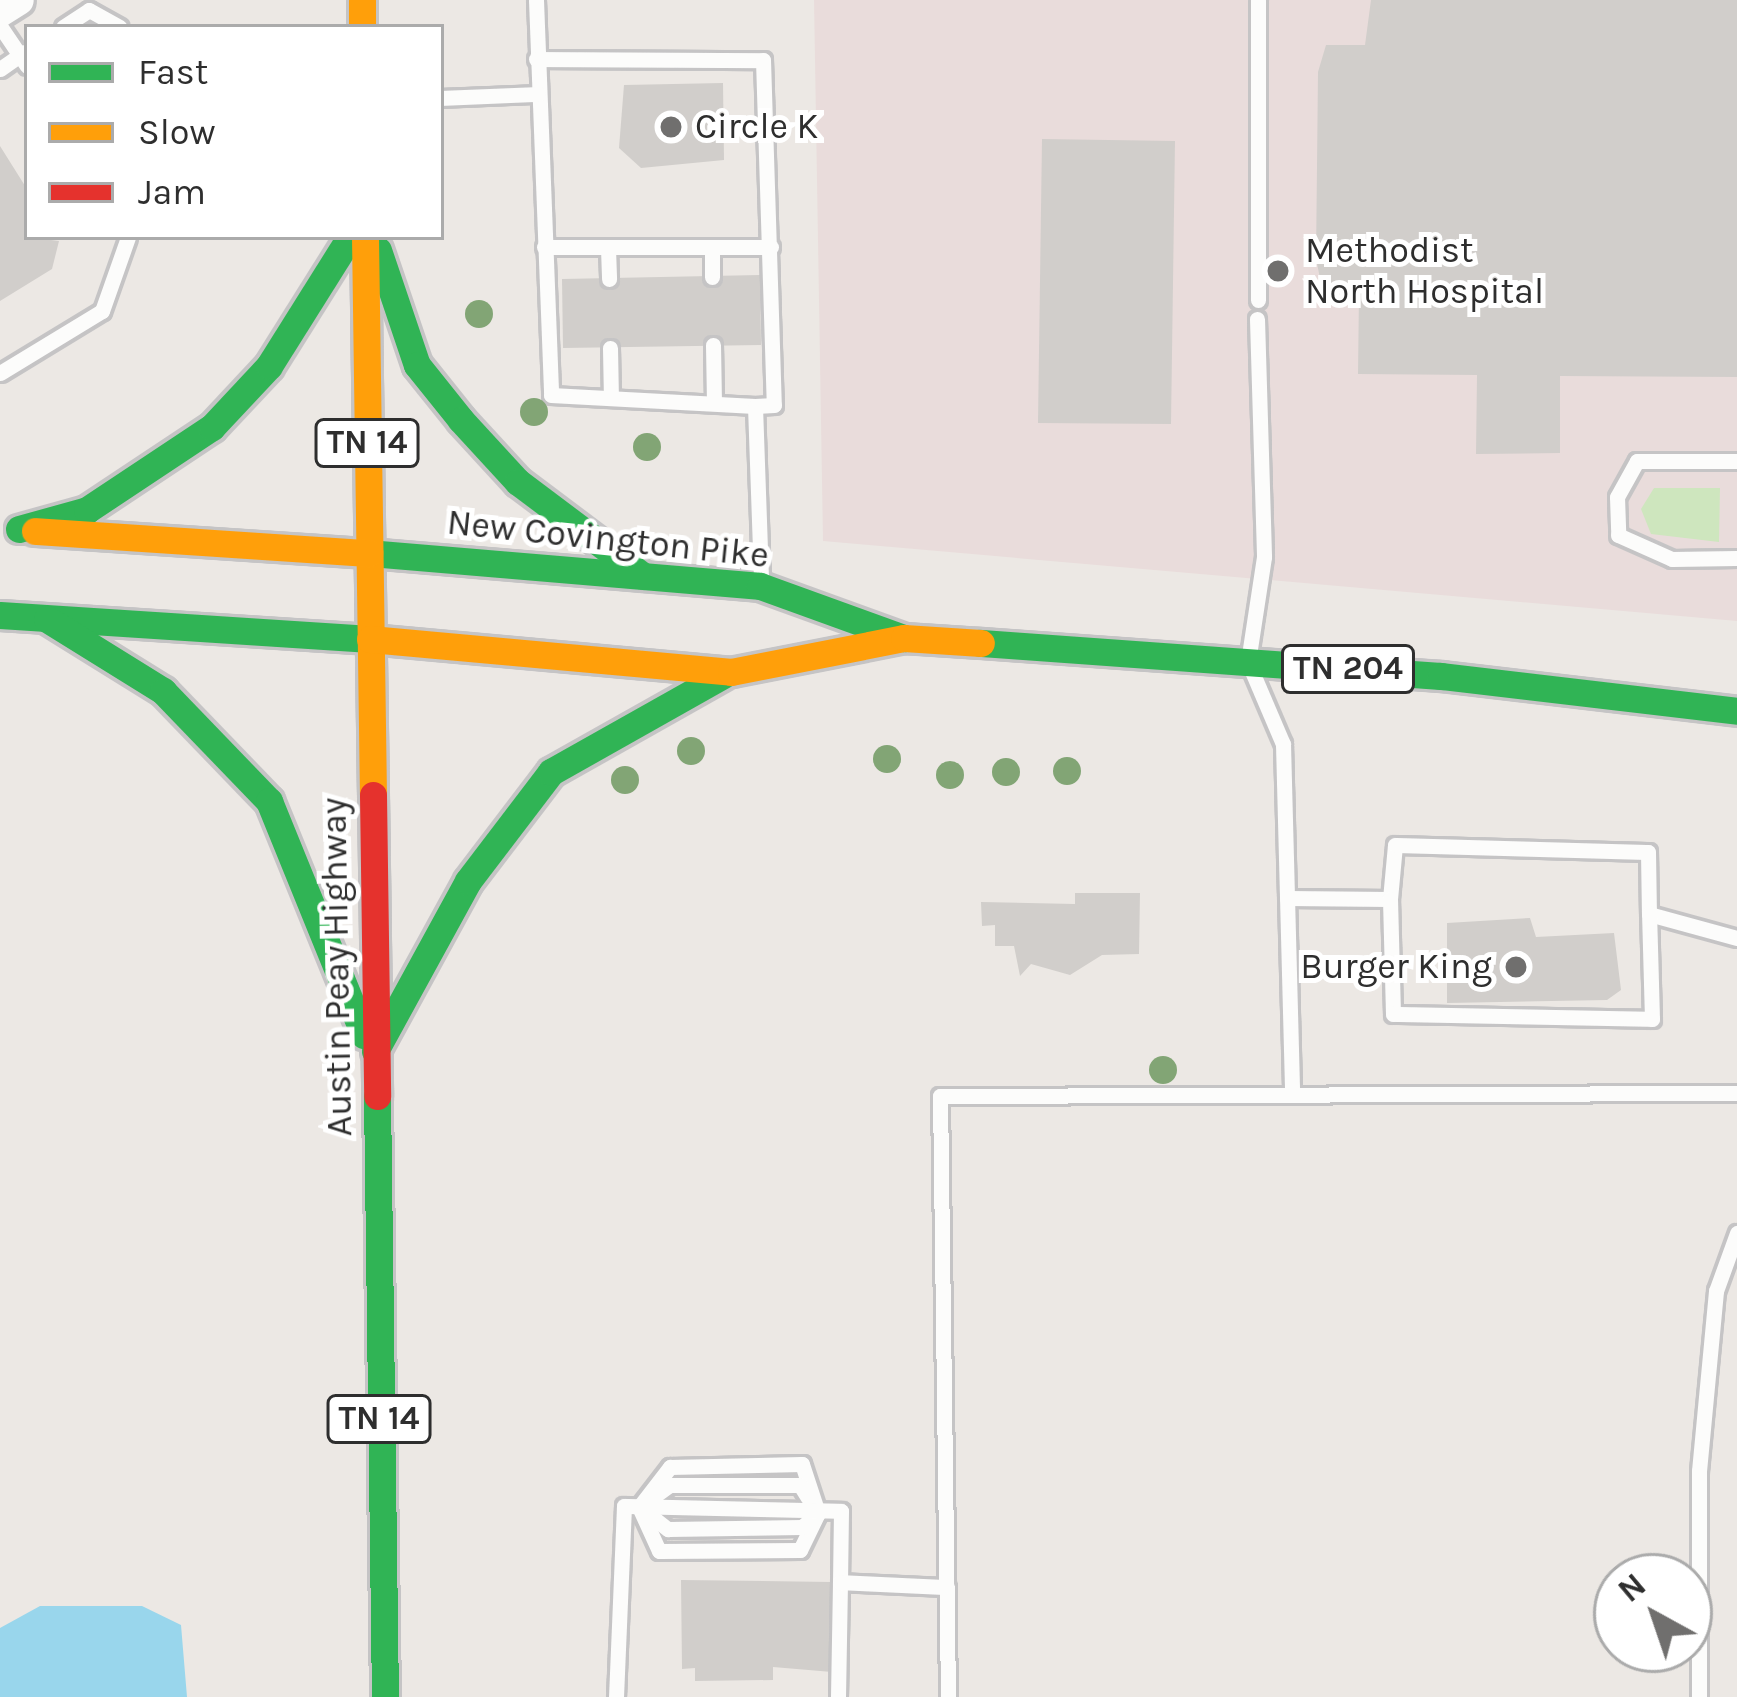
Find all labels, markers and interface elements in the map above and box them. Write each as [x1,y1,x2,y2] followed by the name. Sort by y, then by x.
[24,24,444,240] legend
[138,51,208,93] text: Fast
[695,105,818,149] place label: Circle K
[138,111,216,153] text: Slow
[658,114,684,140] marker: Circle K
[138,171,206,213] text: Jam
[1305,228,1544,313] place label: Methodist North Hospital
[1262,255,1294,287] marker: Methodist North Hospital
[313,416,421,470] road number: TN 14
[445,501,771,577] street label: New Covington Pike
[1279,642,1417,696] road number: TN 204
[312,797,362,1137] street label: Austin Peay Highway
[1300,945,1492,989] place label: Burger King
[1503,954,1529,980] marker: Burger King
[325,1392,433,1446] road number: TN 14
[1593,1553,1713,1673] north arrow
[1611,1566,1653,1610] text: N

